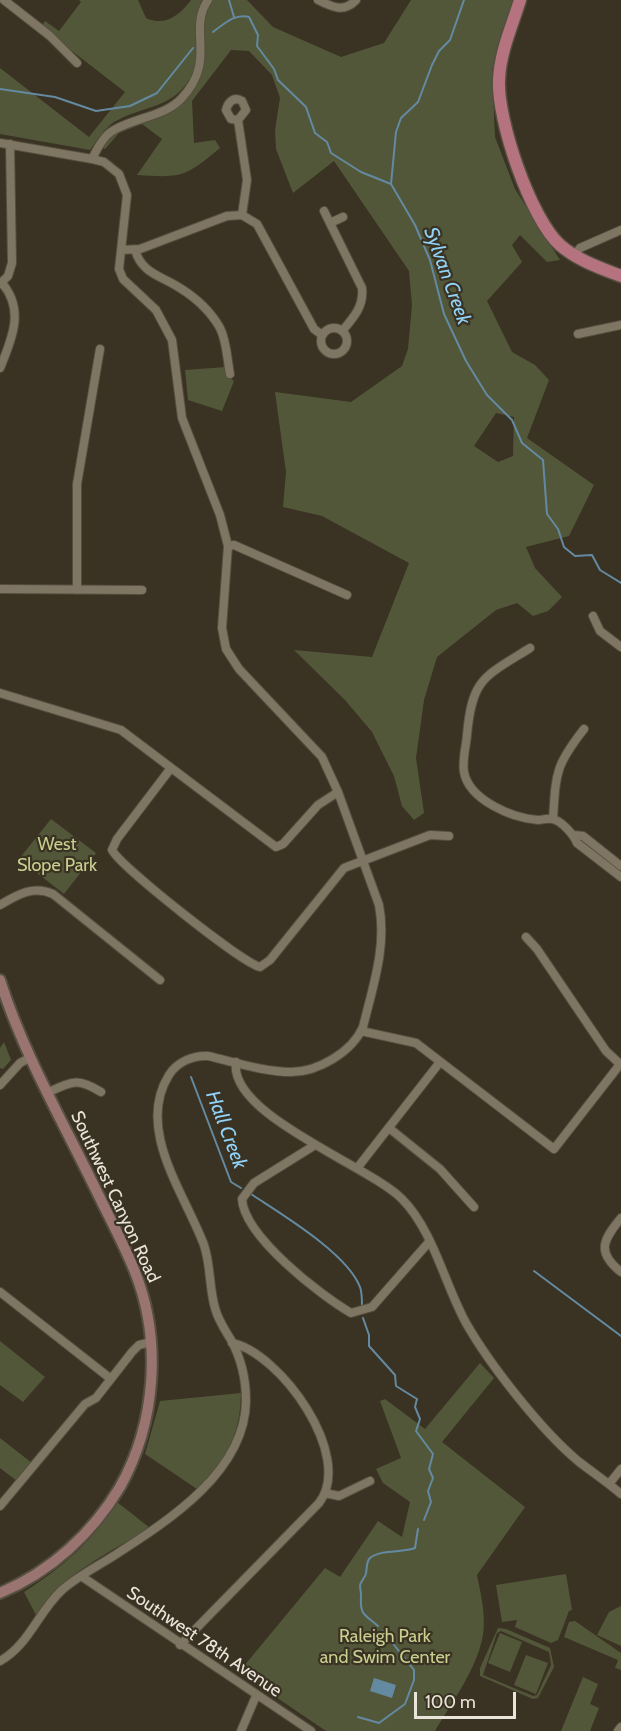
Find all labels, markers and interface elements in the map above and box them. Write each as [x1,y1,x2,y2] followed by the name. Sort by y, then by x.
[418,224,476,328] water label: Sylvan Creek
[17,834,97,876] park label: West Slope Park
[200,1087,252,1173] water label: Hall Creek
[66,1108,164,1286] street label: Southwest Canyon Road
[122,1582,286,1702] street label: Southwest 78th Avenue
[320,1626,450,1668] park label: Raleigh Park and Swim Center
[417,1680,519,1718] scale bar
[425,1691,476,1713] text: 100 m

